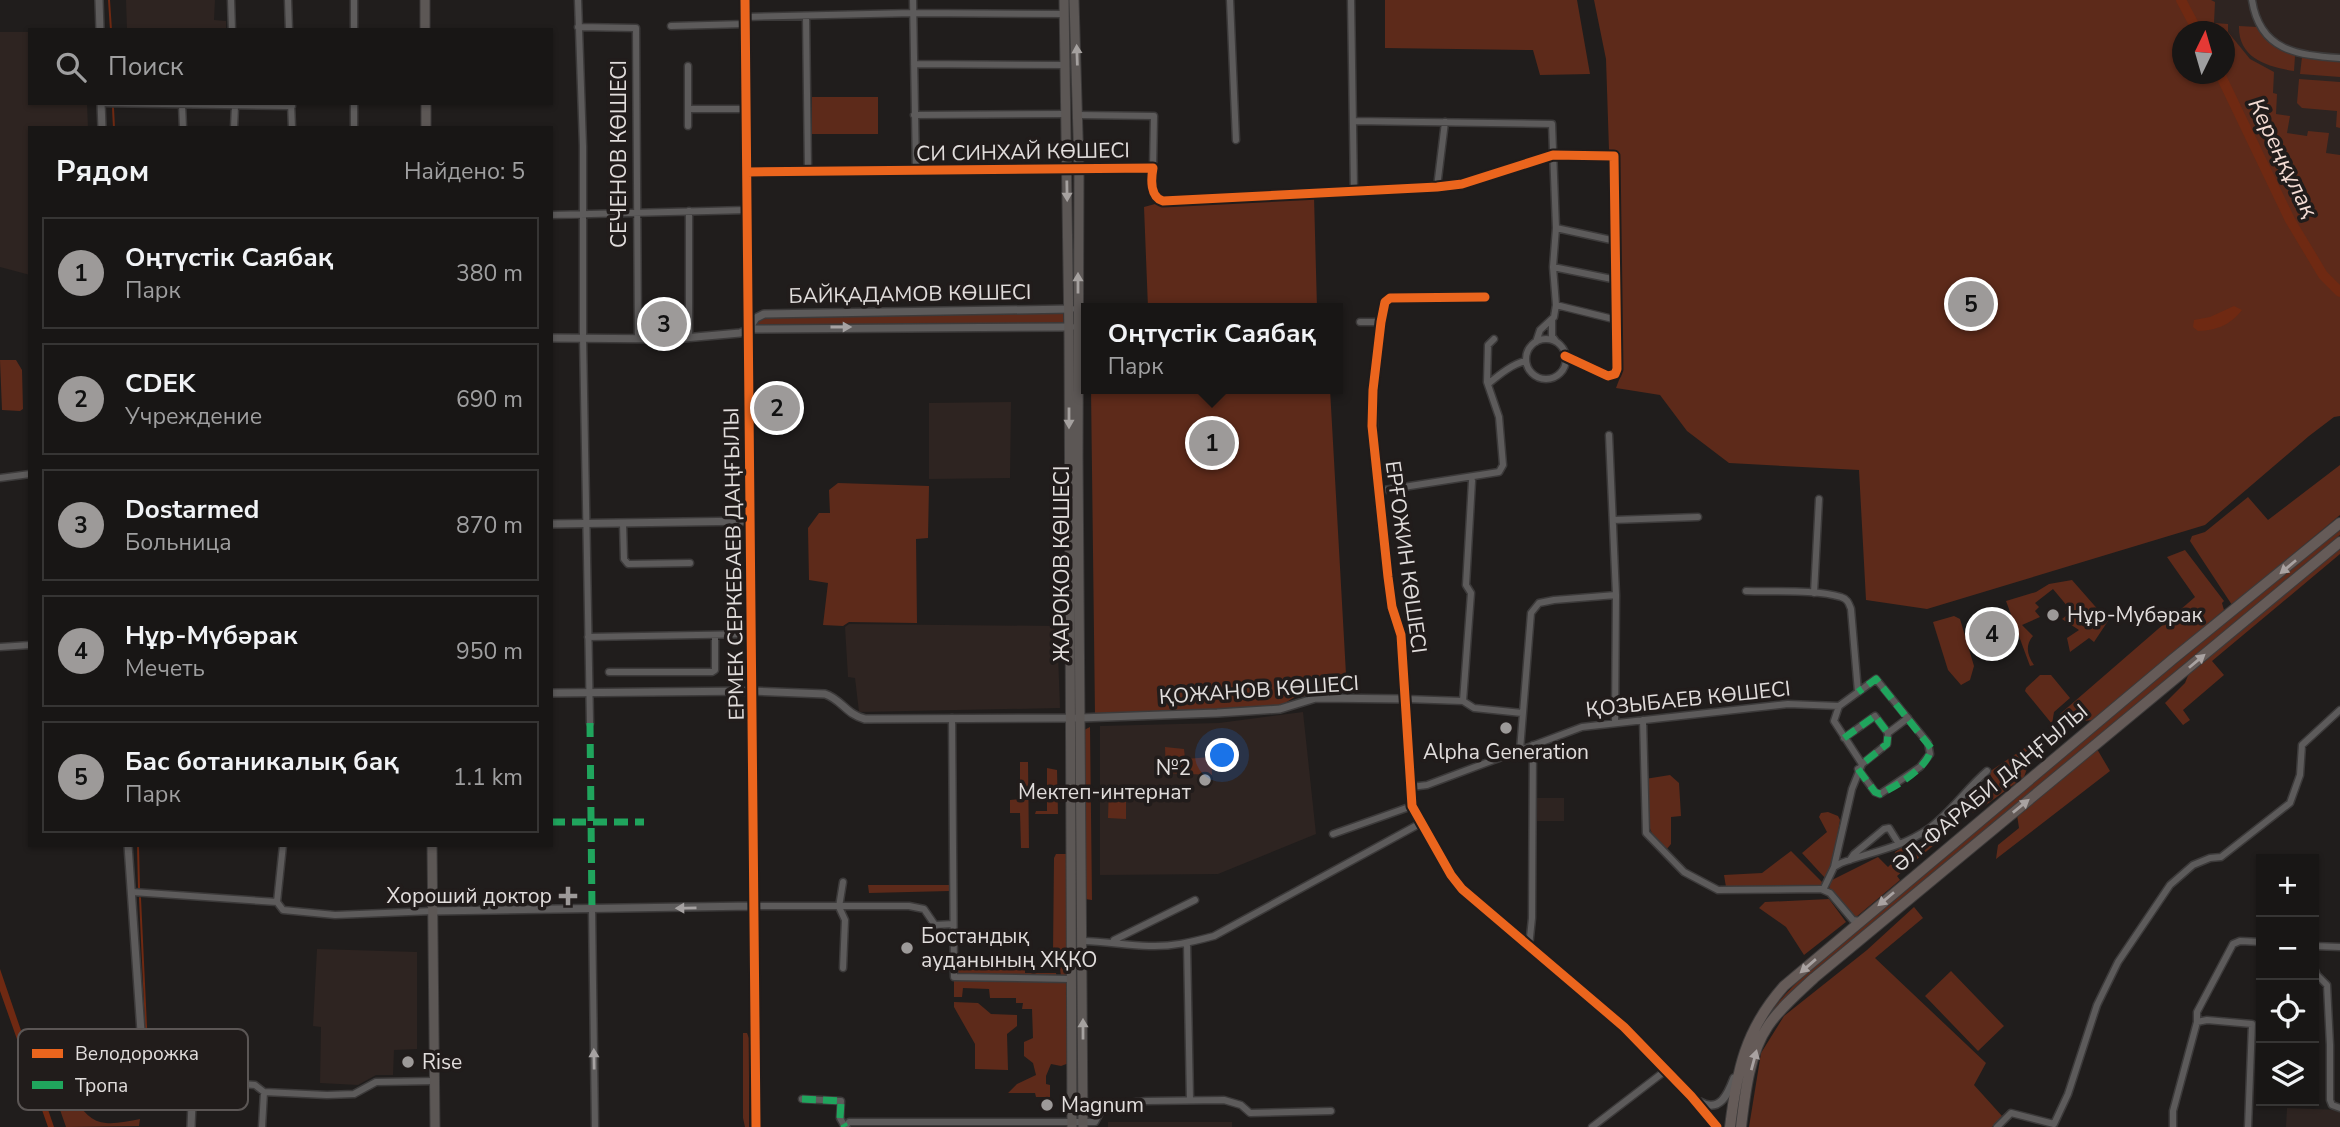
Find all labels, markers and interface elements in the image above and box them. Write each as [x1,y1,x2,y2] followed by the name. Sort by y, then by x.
[2172,21,2235,84] north arrow
[28,28,553,105] search box
[1071,44,1082,66] one-way arrow
[52,48,90,86] icon: search
[108,49,184,84] text: Поиск
[605,60,633,248] street label: СЕЧЕНОВ КӨШЕСІ
[2241,93,2325,223] water label: Кереңқұлақ
[916,136,1130,168] street label: СИ СИНХАЙ КӨШЕСІ
[56,151,149,192] text: Рядом
[404,156,525,187] text: Найдено: 5
[1061,180,1073,202] one-way arrow
[125,240,334,275] text: Оңтүстік Саябақ
[74,258,88,289] text: 1
[456,258,523,289] text: 380 m
[1073,271,1084,293] one-way arrow
[125,275,181,306] text: Парк
[788,278,1032,310] street label: БАЙҚАДАМОВ КӨШЕСІ
[1948,278,1994,330] pin: 5
[641,298,687,350] pin: 3
[1081,303,1343,394] popup
[1108,316,1316,351] text: Оңтүстік Саябақ
[831,321,853,333] one-way arrow
[1108,351,1163,382] text: Парк
[125,366,195,401] text: CDEK
[754,382,800,434] pin: 2
[74,384,88,415] text: 2
[456,384,523,415] text: 690 m
[125,401,262,432] text: Учреждение
[717,407,751,721] street label: ЕРМЕК СЕРКЕБАЕВ ДАҢҒЫЛЫ
[1063,407,1075,429] one-way arrow
[1189,417,1235,469] pin: 1
[1379,459,1433,655] street label: ЕРҒОЖИН КӨШЕСІ
[1048,466,1076,662] street label: ЖАРОКОВ КӨШЕСІ
[125,492,259,527] text: Dostarmed
[74,510,88,541] text: 3
[456,510,523,541] text: 870 m
[125,527,232,558] text: Больница
[2279,559,2297,574] one-way arrow
[2067,601,2204,629] place label: Нұр-Мубәрак
[2045,607,2061,623] marker: Нұр-Мубәрак
[1969,608,2015,660] pin: 4
[125,618,298,653] text: Нұр-Мүбәрак
[74,636,88,667] text: 4
[456,636,523,667] text: 950 m
[125,653,205,684] text: Мечеть
[2188,653,2206,669] one-way arrow
[1158,669,1360,711] street label: ҚОЖАНОВ КӨШЕСІ
[1584,674,1792,724] street label: ҚОЗЫБАЕВ КӨШЕСІ
[1886,698,2094,878] street label: ӘЛ-ФАРАБИ ДАҢҒЫЛЫ
[1498,720,1514,736] marker: Alpha Generation
[1205,738,1239,772] your location
[1423,738,1589,766] place label: Alpha Generation
[125,744,399,779] text: Бас ботаникалық бақ
[1018,754,1192,806] place label: №2 Мектеп-интернат
[74,762,88,793] text: 5
[453,762,523,793] text: 1.1 km
[1197,772,1213,788] marker: №2 Мектеп-интернат
[125,779,181,810] text: Парк
[2012,798,2030,813] one-way arrow
[2256,854,2319,1106] map controls
[2256,854,2319,917] button: +
[387,882,552,910] place label: Хороший доктор
[558,886,578,906] marker: Хороший доктор
[1877,891,1895,907] one-way arrow
[675,902,697,914] one-way arrow
[2256,917,2319,980] button: −
[921,922,1097,974] place label: Бостандық ауданының ХҚКО
[899,940,915,956] marker: Бостандық ауданының ХҚКО
[1799,958,1816,973] one-way arrow
[2256,980,2319,1043] button: locate
[1077,1018,1089,1040] one-way arrow
[18,1029,248,1110] legend
[75,1041,199,1067] text: Велодорожка
[2256,1043,2319,1106] button: layers
[422,1048,462,1076] place label: Rise
[588,1048,600,1070] one-way arrow
[1749,1049,1760,1071] one-way arrow
[400,1054,416,1070] marker: Rise
[75,1073,128,1099] text: Тропа
[1061,1091,1144,1119] place label: Magnum
[1039,1097,1055,1113] marker: Magnum

